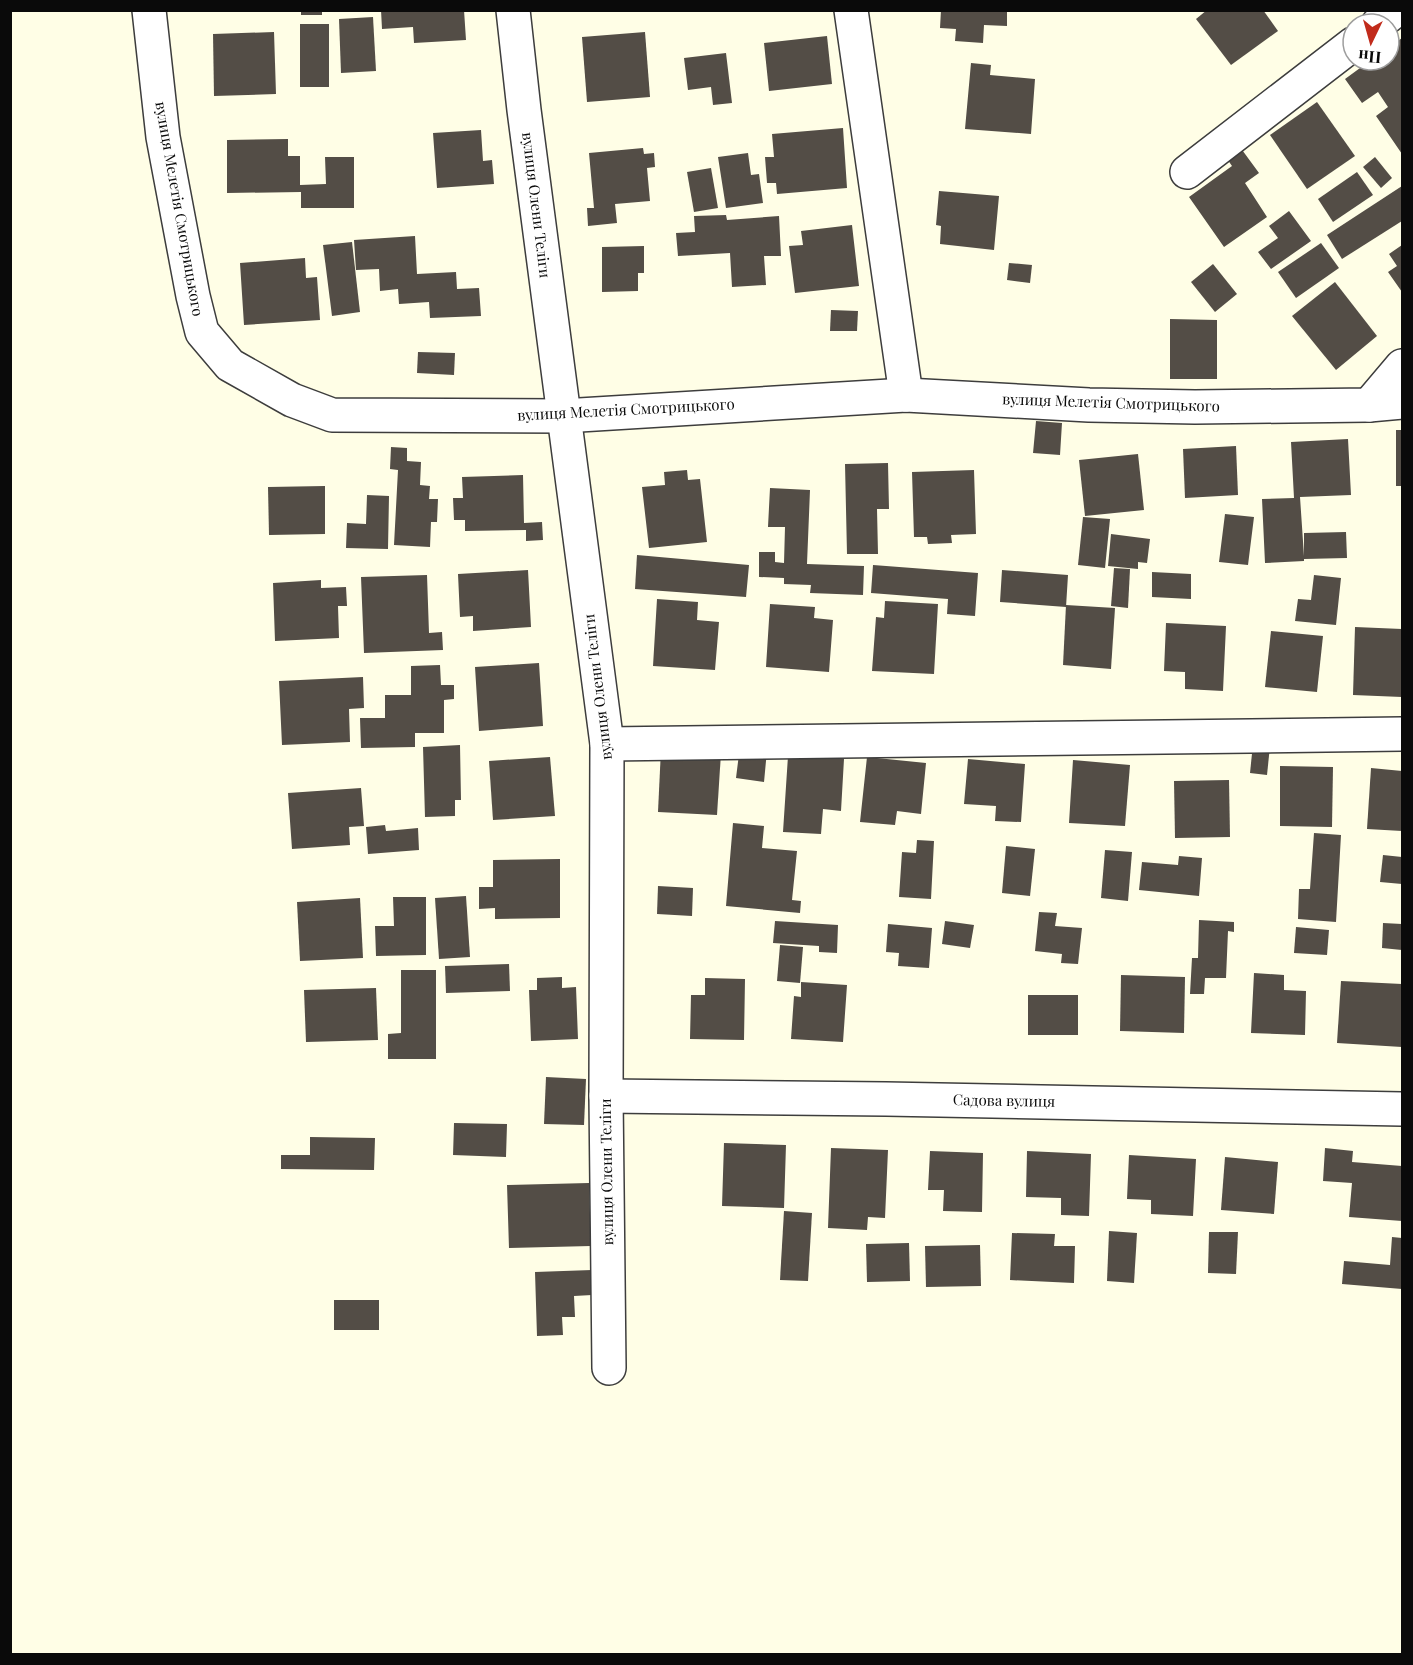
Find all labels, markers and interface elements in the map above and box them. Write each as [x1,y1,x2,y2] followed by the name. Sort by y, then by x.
[1341,12,1401,72] north arrow
[1357,46,1382,69] text: Пн
[151,100,209,318] street label: вулиця Мелетія Смотрицького
[518,131,556,279] street label: вулиця Олени Теліги
[1002,388,1220,416] street label: вулиця Мелетія Смотрицького
[517,393,735,425] street label: вулиця Мелетія Смотрицького
[578,613,616,761] street label: вулиця Олени Теліги
[953,1089,1055,1111] street label: Садова вулиця
[595,1098,617,1246] street label: вулиця Олени Теліги

